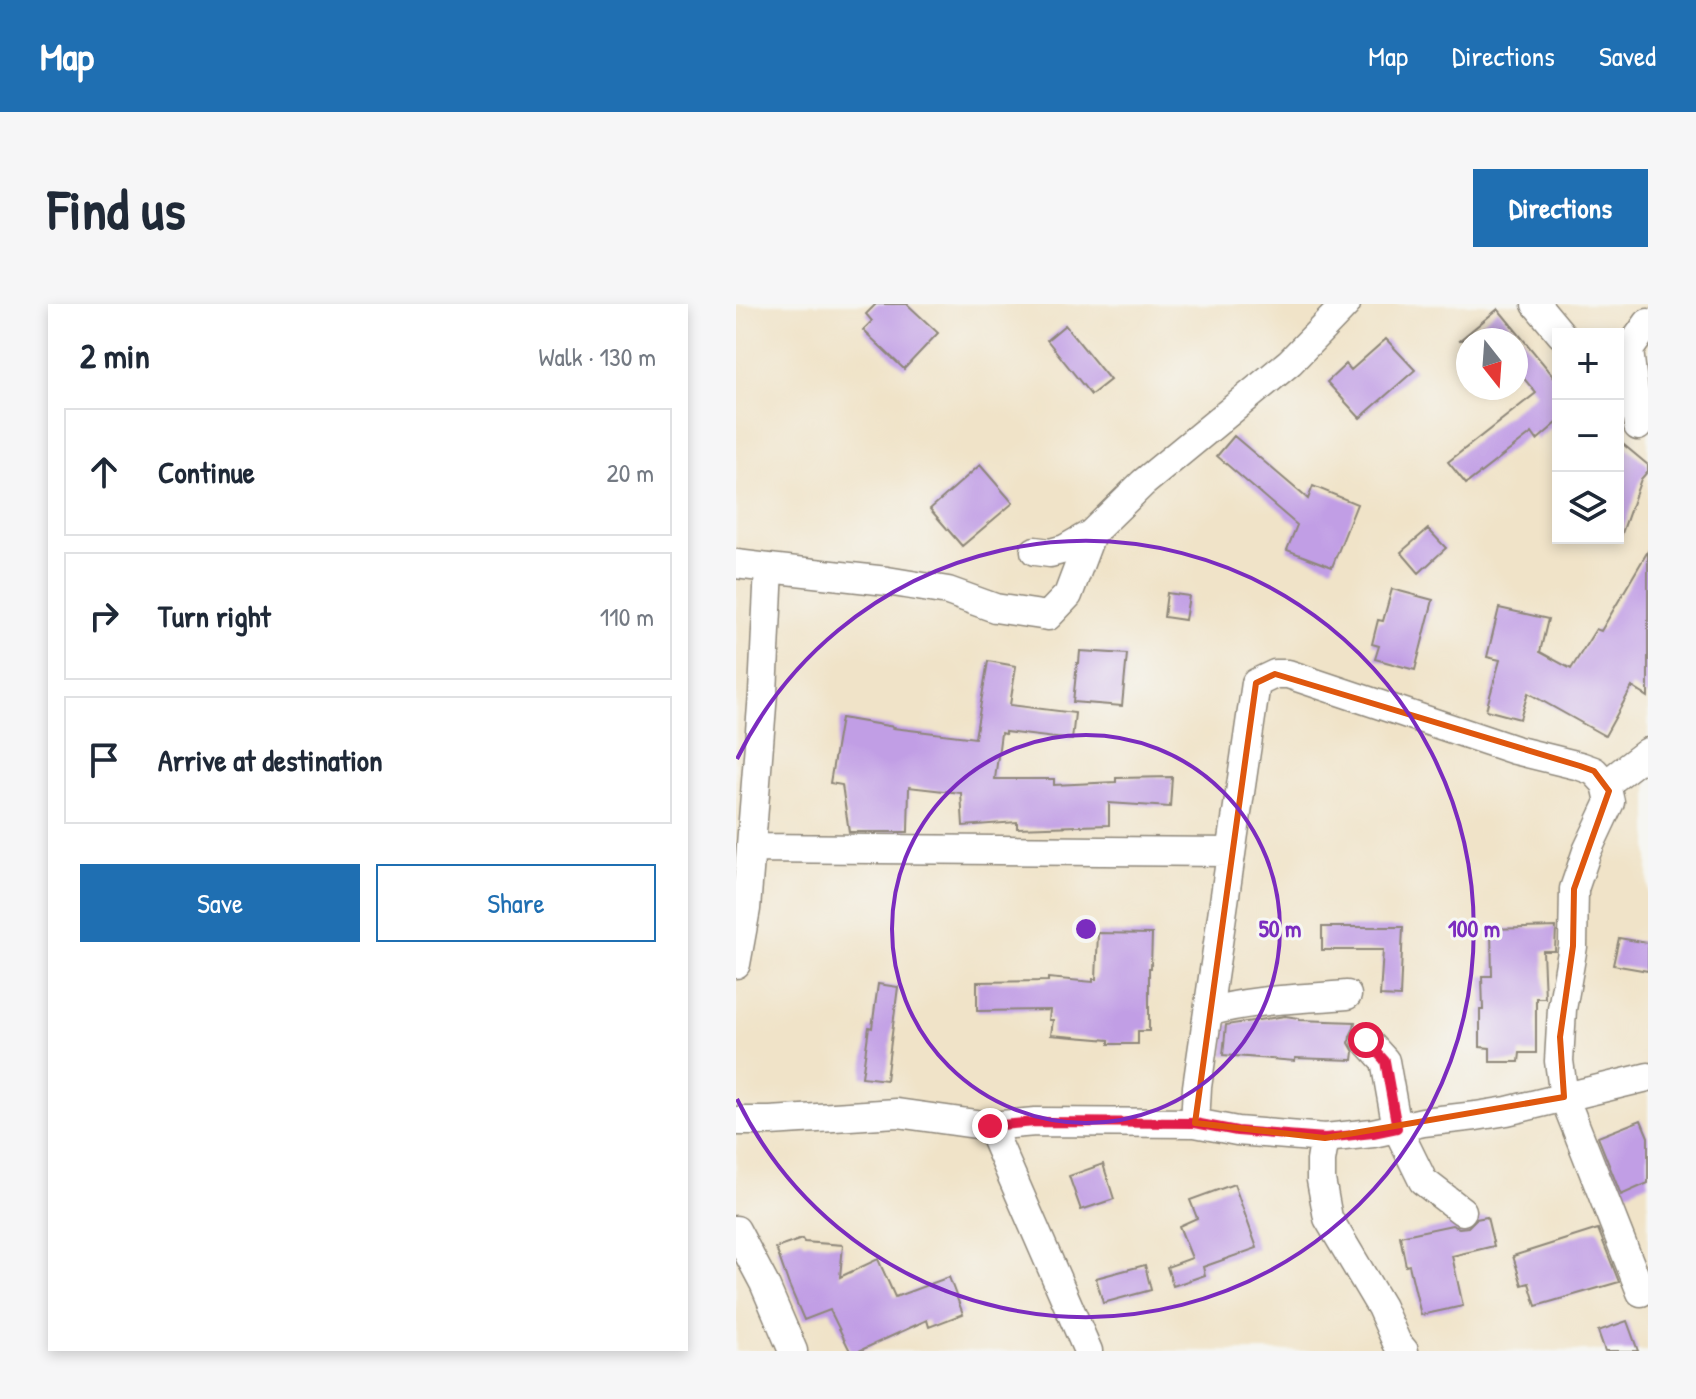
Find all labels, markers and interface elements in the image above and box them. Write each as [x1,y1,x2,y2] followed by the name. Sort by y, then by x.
[40,30,94,82] text: Map
[1368,37,1408,75] text: Map
[1452,37,1555,75] text: Directions
[1599,37,1656,75] text: Saved
[1473,169,1648,247] button: Directions
[48,171,186,246] text: Find us
[1456,328,1528,400] north arrow
[1552,328,1624,544] map controls
[1552,328,1624,400] button: +
[80,333,150,379] text: 2 min
[539,339,656,374] text: Walk · 130 m
[1552,400,1624,472] button: −
[82,450,126,494] icon: ahead
[158,452,255,492] text: Continue
[607,455,654,490] text: 20 m
[1552,472,1624,544] button: layers
[82,594,126,638] icon: right
[158,596,271,636] text: Turn right
[600,599,654,634] text: 110 m
[82,738,126,782] icon: arrive
[158,740,383,780] text: Arrive at destination
[80,864,360,942] button: Save
[376,864,656,942] button: Share
[1259,912,1301,944] text: 50 m
[1448,912,1500,944] text: 100 m
[1072,915,1100,943] centre of rings
[1348,1022,1384,1058] route start
[972,1108,1008,1144] route end

